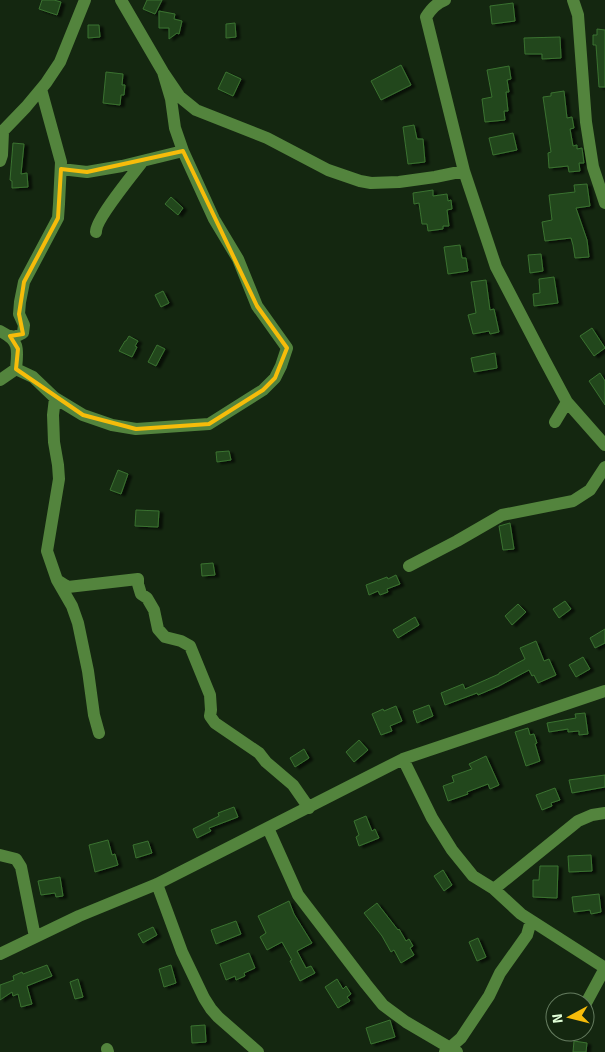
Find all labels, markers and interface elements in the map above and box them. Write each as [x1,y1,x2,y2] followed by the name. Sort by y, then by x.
[545,992,595,1042] north arrow
[549,1013,567,1024] text: N

